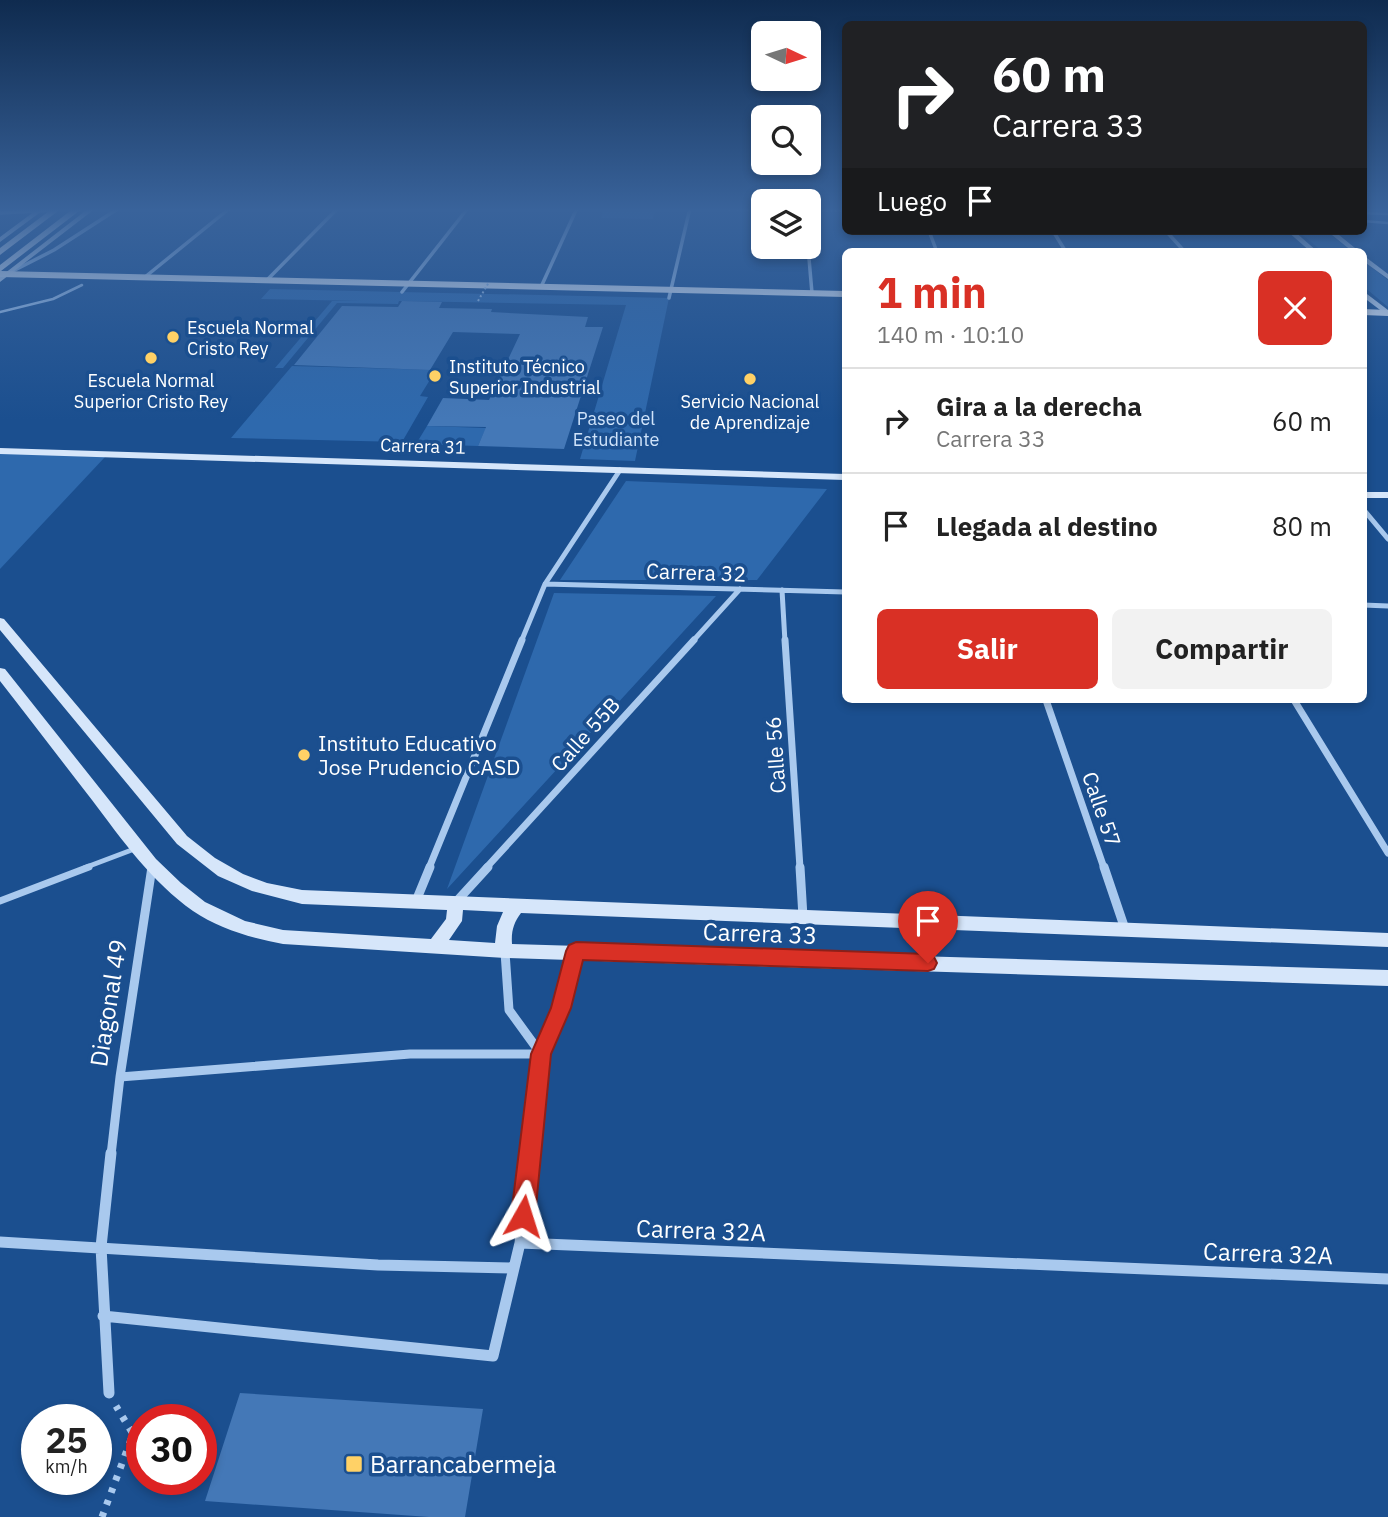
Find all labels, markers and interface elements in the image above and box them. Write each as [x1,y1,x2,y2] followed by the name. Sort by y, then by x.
[751,21,821,91] north arrow
[751,21,821,259] map controls
[992,42,1106,105] text: 60 m
[877,49,968,140] icon: right
[992,104,1145,146] text: Carrera 33
[751,105,821,175] button: search
[961,182,999,220] icon: arrive
[877,184,947,218] text: Luego
[751,189,821,259] button: layers
[877,265,987,320] text: 1 min
[1258,271,1332,345] button: close
[187,316,314,360] place label: Escuela Normal Cristo Rey
[877,319,1024,349] text: 140 m · 10:10
[165,329,181,345] marker: Escuela Normal Cristo Rey
[143,350,159,366] marker: Escuela Normal Superior Cristo Rey
[449,355,601,399] place label: Instituto Técnico Superior Industrial
[427,368,443,384] marker: Instituto Técnico Superior Industrial
[74,369,228,413] place label: Escuela Normal Superior Cristo Rey
[742,371,758,387] marker: Servicio Nacional de Aprendizaje
[936,389,1142,423] text: Gira a la derecha
[680,390,820,434] place label: Servicio Nacional de Aprendizaje
[877,402,915,440] icon: right
[1272,404,1332,438] text: 60 m
[573,407,659,451] park label: Paseo del Estudiante
[936,423,1046,453] text: Carrera 33
[380,433,466,459] street label: Carrera 31
[877,507,915,545] icon: arrive
[936,509,1158,543] text: Llegada al destino
[1272,509,1332,543] text: 80 m
[645,556,747,588] street label: Carrera 32
[877,609,1098,689] button: Salir
[1112,609,1332,689] button: Compartir
[544,691,626,777] street label: Calle 55B
[758,715,792,795] street label: Calle 56
[318,729,520,781] place label: Instituto Educativo Jose Prudencio CASD
[296,747,312,763] marker: Instituto Educativo Jose Prudencio CASD
[1076,768,1128,850] street label: Calle 57
[898,891,958,963] pin
[909,902,947,940] icon: arrive
[702,915,818,951] street label: Carrera 33
[82,937,134,1069] street label: Diagonal 49
[486,1179,560,1253] position arrow
[636,1212,766,1248] street label: Carrera 32A
[1203,1235,1333,1271] street label: Carrera 32A
[126,1404,217,1495] speed limit sign: 30
[45,1417,88,1463] text: 25
[370,1448,556,1480] place label: Barrancabermeja
[344,1454,364,1474] marker: Barrancabermeja
[45,1455,88,1478] text: km/h

